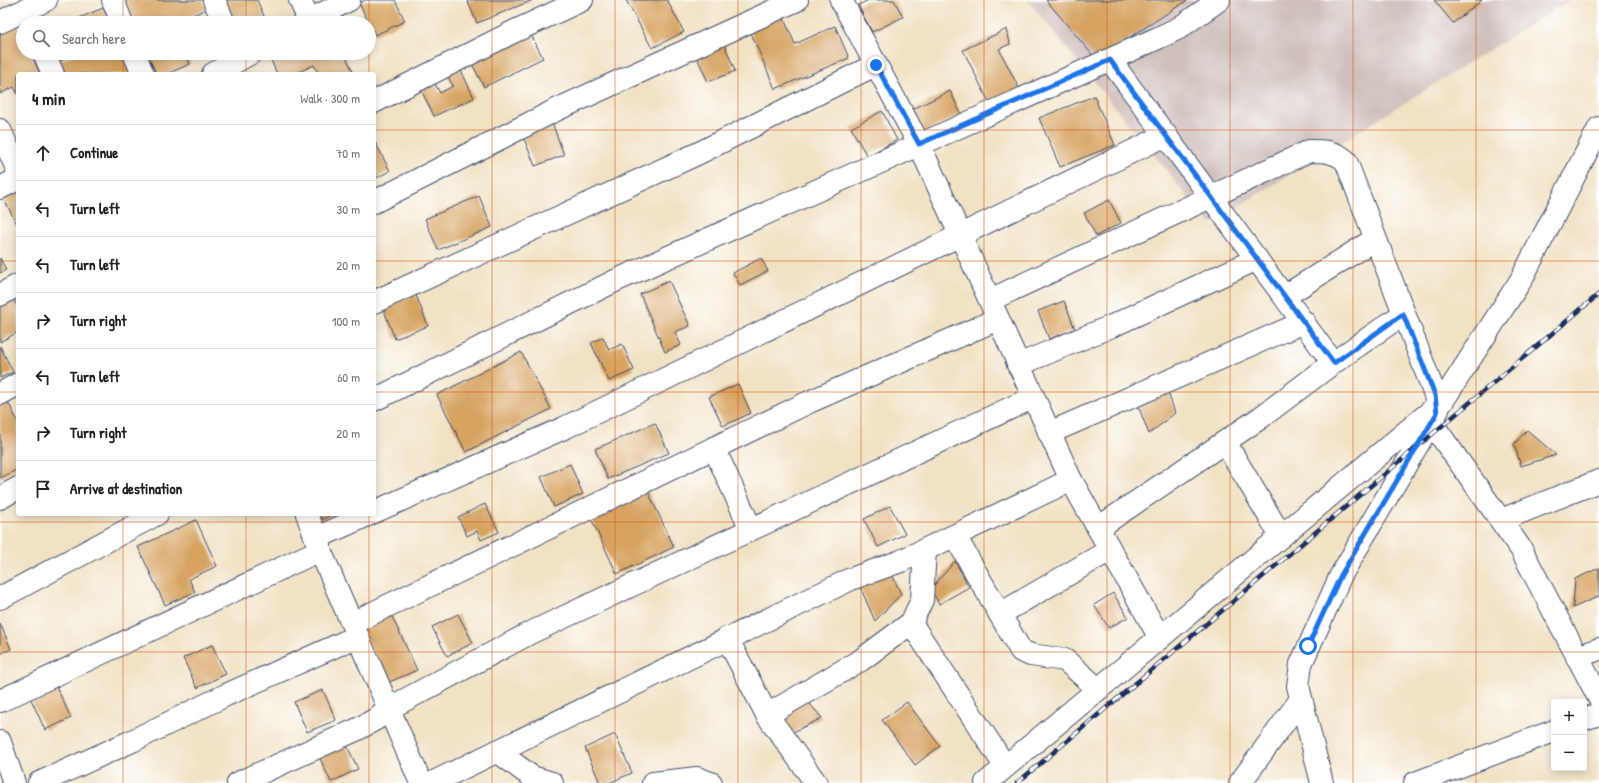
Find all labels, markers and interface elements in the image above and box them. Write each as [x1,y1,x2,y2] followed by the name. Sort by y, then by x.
[16,16,376,60] search box
[30,27,52,49] icon: search
[62,28,126,49] text: Search here
[867,56,885,74] route end
[32,87,65,110] text: 4 min
[300,89,360,107] text: Walk · 300 m
[32,142,54,164] icon: ahead
[70,142,118,163] text: Continue
[336,144,360,162] text: 70 m
[32,198,54,220] icon: left
[70,198,120,219] text: Turn left
[337,200,360,218] text: 30 m
[32,254,54,276] icon: left
[70,254,120,275] text: Turn left
[336,256,360,274] text: 20 m
[32,310,54,332] icon: right
[70,310,126,331] text: Turn right
[332,312,360,330] text: 100 m
[32,366,54,388] icon: left
[70,366,120,387] text: Turn left
[337,368,360,386] text: 60 m
[32,422,54,444] icon: right
[70,422,126,443] text: Turn right
[336,424,360,442] text: 20 m
[32,478,54,500] icon: arrive
[70,478,182,499] text: Arrive at destination
[1299,637,1317,655] route start
[1551,699,1587,771] map controls
[1551,699,1587,735] button: +
[1551,735,1587,771] button: −

